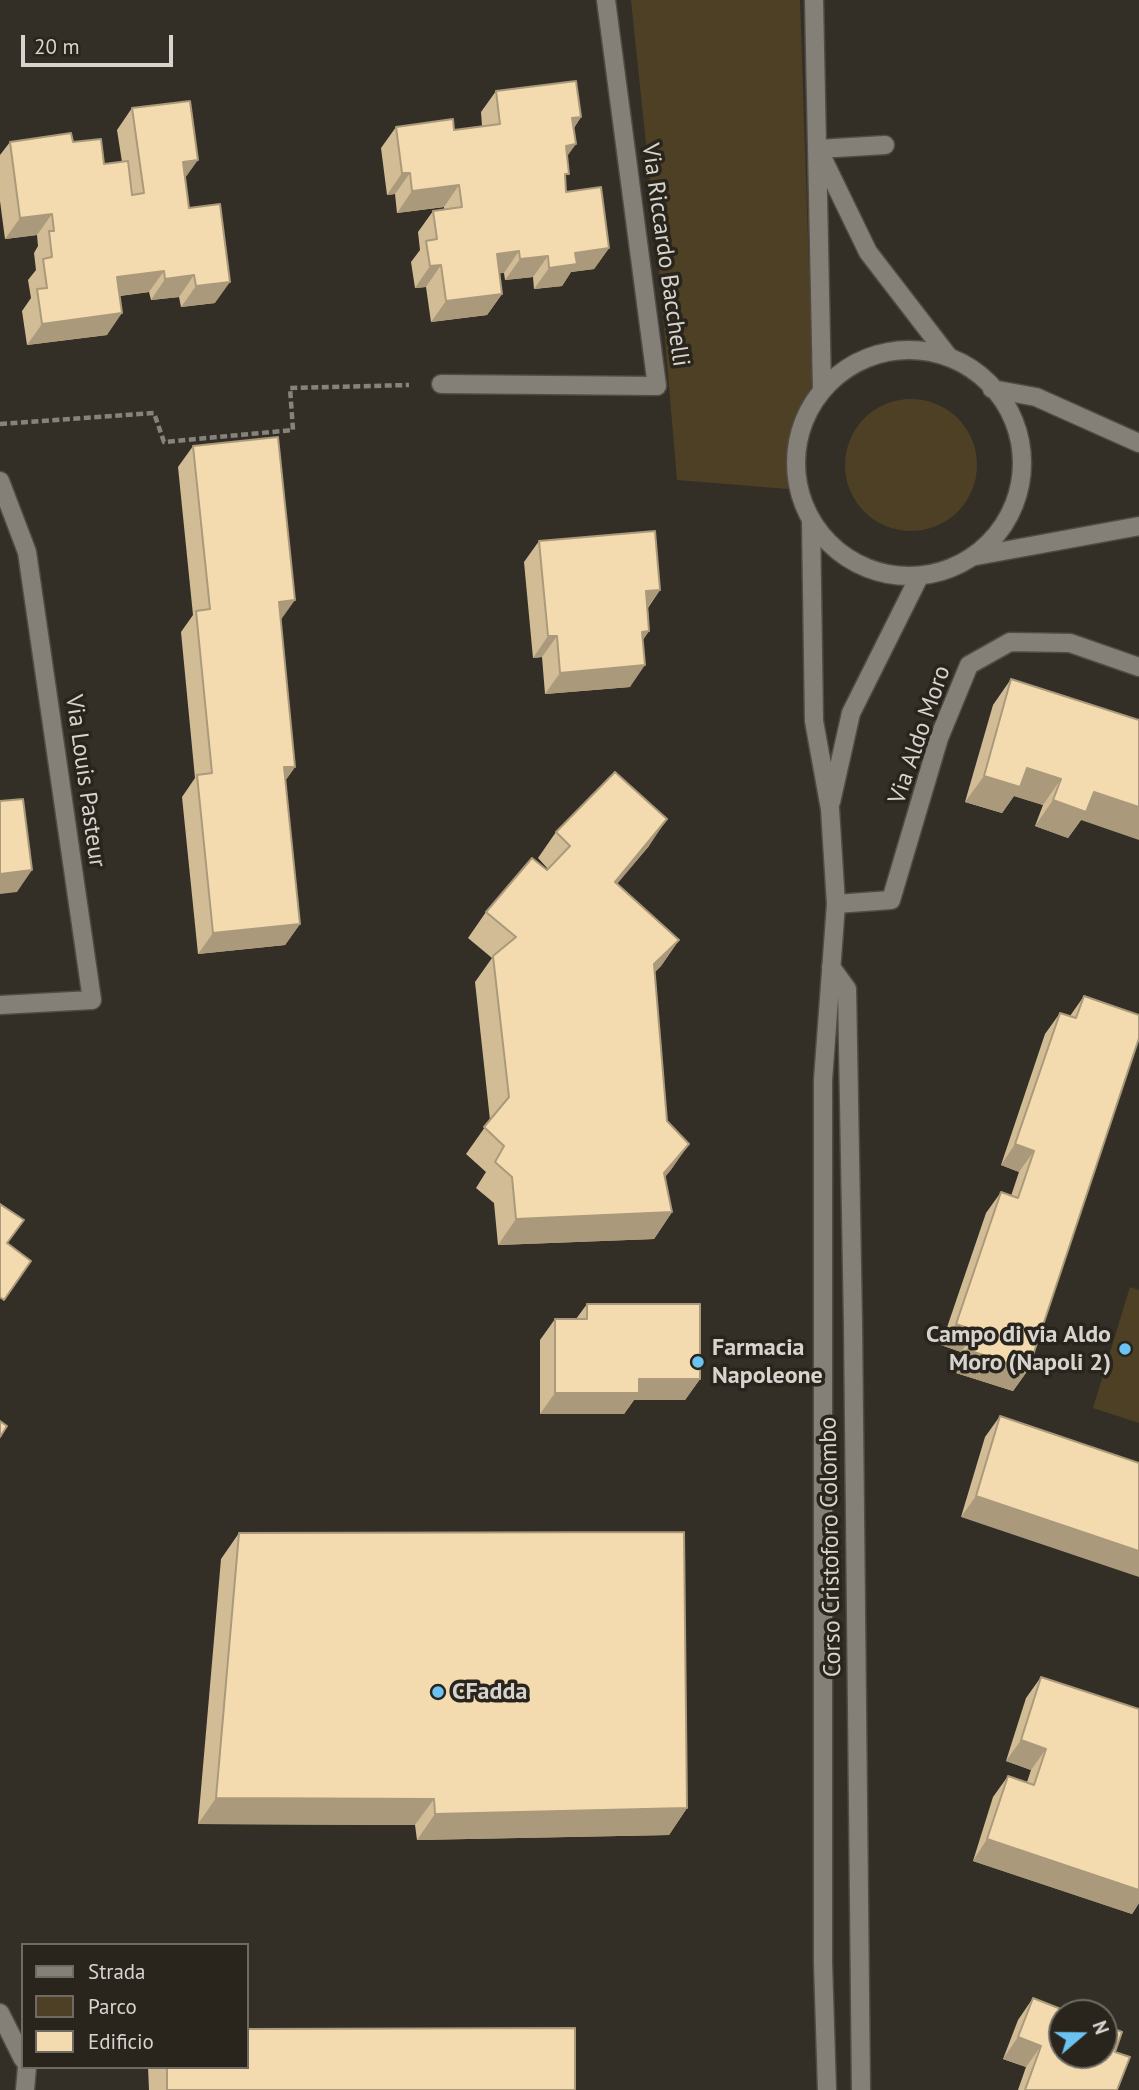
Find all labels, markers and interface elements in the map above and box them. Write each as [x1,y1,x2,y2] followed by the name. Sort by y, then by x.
[24,21,177,65] scale bar
[34,33,80,60] text: 20 m
[635,141,695,369] street label: Via Riccardo Bacchelli
[883,662,957,808] street label: Via Aldo Moro
[59,693,111,869] street label: Via Louis Pasteur
[926,1321,1111,1377] place label: Campo di via Aldo Moro (Napoli 2)
[712,1334,823,1390] place label: Farmacia Napoleone
[1117,1341,1133,1357] marker: Campo di via Aldo Moro (Napoli 2)
[690,1354,706,1370] marker: Farmacia Napoleone
[814,1417,848,1677] street label: Corso Cristoforo Colombo
[452,1678,527,1706] place label: CFadda
[430,1684,446,1700] marker: CFadda
[21,1943,248,2069] legend
[88,1958,146,1985] text: Strada
[88,1993,137,2020] text: Parco
[1048,1999,1118,2069] north arrow
[1087,2018,1114,2037] text: N
[88,2028,154,2055] text: Edificio

